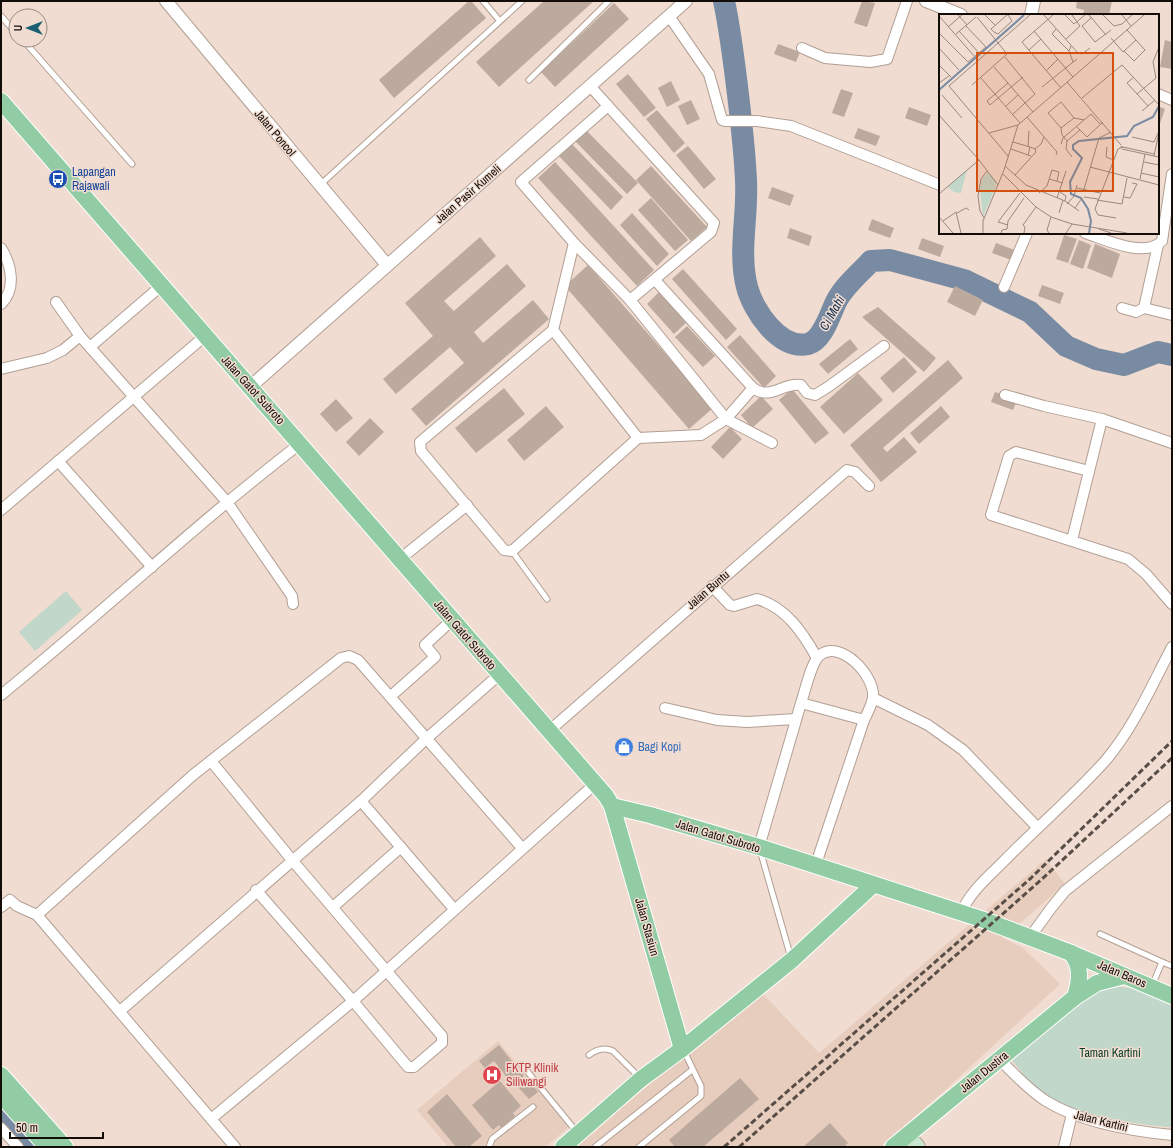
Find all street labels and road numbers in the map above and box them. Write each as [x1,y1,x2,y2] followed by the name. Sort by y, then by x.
[251,106,299,160] street label: Jalan Poncol
[432,161,504,227] street label: Jalan Pasir Kumeli
[218,352,288,428] street label: Jalan Gatot Subroto
[683,567,733,613] street label: Jalan Buntu
[430,597,500,673] street label: Jalan Gatot Subroto
[674,816,762,856] street label: Jalan Gatot Subroto
[631,896,663,958] street label: Jalan Stasiun
[1095,956,1149,992] street label: Jalan Baros
[956,1047,1012,1096] street label: Jalan Dustira
[1072,1107,1130,1135] street label: Jalan Kartini

